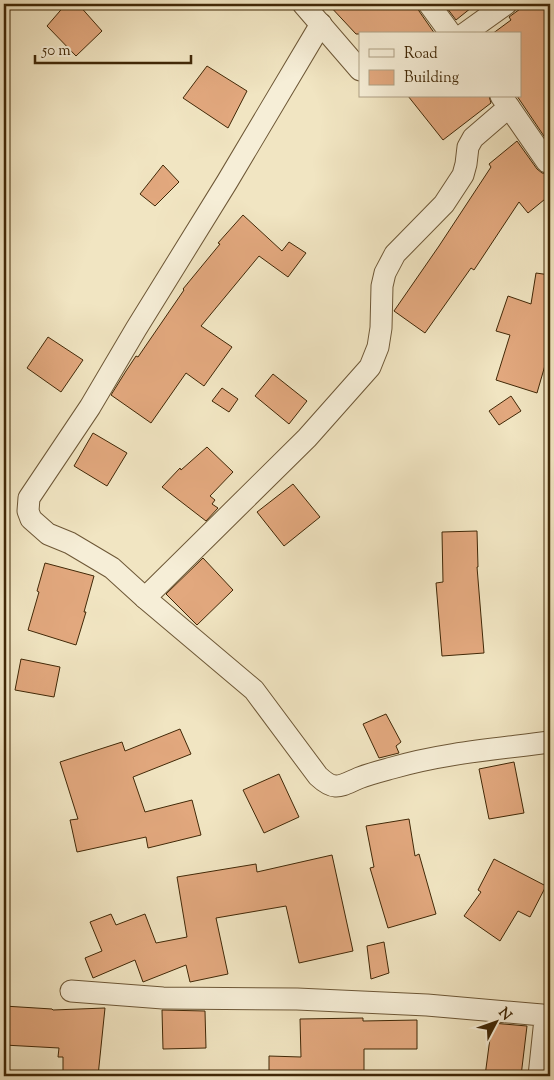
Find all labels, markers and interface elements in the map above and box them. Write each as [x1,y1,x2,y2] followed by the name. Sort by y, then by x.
[35,32,191,64] scale bar
[359,32,522,98] legend
[41,41,71,62] text: 50 m
[404,44,438,65] text: Road
[404,68,459,89] text: Building
[472,998,522,1048] north arrow
[493,1004,516,1026] text: N

